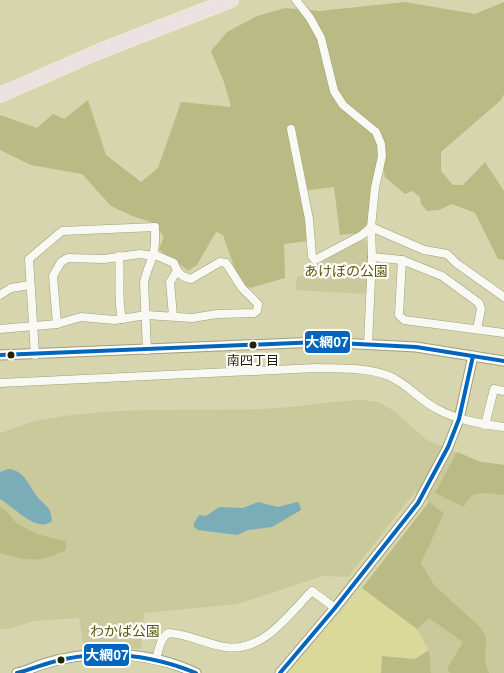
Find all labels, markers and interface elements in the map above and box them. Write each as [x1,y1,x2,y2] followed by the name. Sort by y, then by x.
[304,263,388,279] park label: あけぼの公園
[304,330,351,354] line badge: 大網07
[305,334,349,350] text: 大網07
[248,340,258,350] marker: 南四丁目
[6,350,16,360] unlabelled marker
[227,353,279,368] place label: 南四丁目
[90,623,160,639] park label: わかば公園
[83,643,130,667] line badge: 大網07
[85,647,129,663] text: 大網07
[56,655,66,665] unlabelled marker

